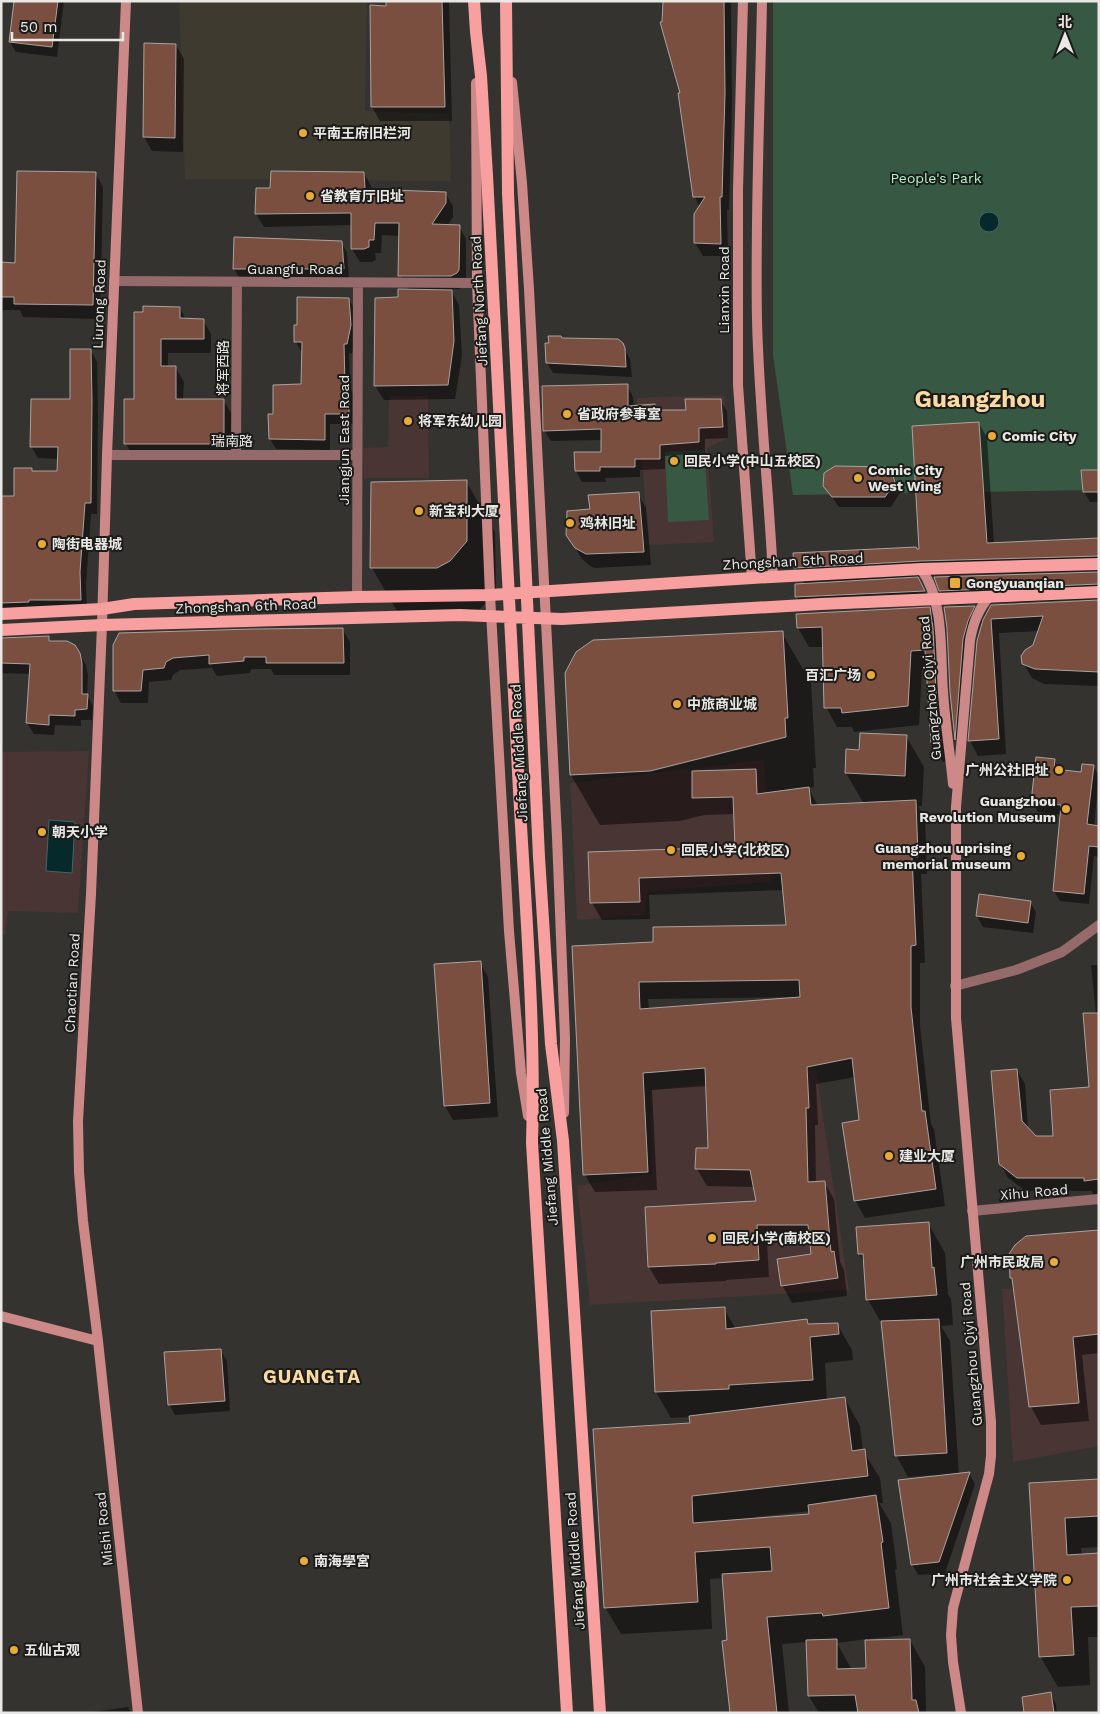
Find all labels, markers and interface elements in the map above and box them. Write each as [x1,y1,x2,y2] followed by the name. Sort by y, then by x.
[12,10,124,42] scale bar
[1040,10,1090,60] north arrow
[1058,14,1072,30] text: 北
[20,18,57,36] text: 50 m
[313,125,411,141] place label: 平南王府旧栏河
[297,127,309,139] marker: 平南王府旧栏河
[890,170,982,186] park label: People's Park
[320,188,404,204] place label: 省教育厅旧址
[304,190,316,202] marker: 省教育厅旧址
[468,235,490,367] street label: Jiefang North Road
[716,246,732,334] street label: Lianxin Road
[89,259,109,349] street label: Liurong Road
[247,261,343,277] street label: Guangfu Road
[215,340,231,396] street label: 将军西路
[336,375,352,505] street label: Jiangjun East Road
[915,385,1045,413] district label: Guangzhou
[577,406,661,422] place label: 省政府参事室
[561,408,573,420] marker: 省政府参事室
[418,413,502,429] place label: 将军东幼儿园
[402,415,414,427] marker: 将军东幼儿园
[1002,428,1077,444] place label: Comic City
[986,430,998,442] marker: Comic City
[211,433,253,449] street label: 瑞南路
[684,453,821,469] place label: 回民小学(中山五校区)
[668,455,680,467] marker: 回民小学(中山五校区)
[868,462,943,494] place label: Comic City West Wing
[852,472,864,484] marker: Comic City West Wing
[429,503,499,519] place label: 新宝利大厦
[413,505,425,517] marker: 新宝利大厦
[580,515,636,531] place label: 鸡林旧址
[564,517,576,529] marker: 鸡林旧址
[52,536,122,552] place label: 陶街电器城
[36,538,48,550] marker: 陶街电器城
[722,549,864,573] street label: Zhongshan 5th Road
[966,575,1064,591] place label: Gongyuanqian
[948,576,962,590] marker: Gongyuanqian
[175,596,317,616] street label: Zhongshan 6th Road
[916,615,944,761] street label: Guangzhou Qiyi Road
[805,667,861,683] place label: 百汇广场
[865,669,877,681] marker: 百汇广场
[507,684,531,822] street label: Jiefang Middle Road
[687,696,757,712] place label: 中旅商业城
[671,698,683,710] marker: 中旅商业城
[965,762,1049,778] place label: 广州公社旧址
[1053,764,1065,776] marker: 广州公社旧址
[919,793,1056,825] place label: Guangzhou Revolution Museum
[1060,803,1072,815] marker: Guangzhou Revolution Museum
[52,824,108,840] place label: 朝天小学
[36,826,48,838] marker: 朝天小学
[875,840,1011,872] place label: Guangzhou uprising memorial museum
[681,842,790,858] place label: 回民小学(北校区)
[665,844,677,856] marker: 回民小学(北校区)
[1015,850,1027,862] marker: Guangzhou uprising memorial museum
[61,933,83,1033] street label: Chaotian Road
[533,1088,561,1226] street label: Jiefang Middle Road
[899,1148,955,1164] place label: 建业大厦
[883,1150,895,1162] marker: 建业大厦
[999,1181,1069,1203] street label: Xihu Road
[722,1230,831,1246] place label: 回民小学(南校区)
[706,1232,718,1244] marker: 回民小学(南校区)
[960,1254,1044,1270] place label: 广州市民政局
[1048,1256,1060,1268] marker: 广州市民政局
[957,1281,985,1427] street label: Guangzhou Qiyi Road
[263,1365,361,1388] district label: GUANGTA
[92,1491,116,1567] street label: Mishi Road
[562,1492,588,1630] street label: Jiefang Middle Road
[314,1553,370,1569] place label: 南海學宮
[298,1555,310,1567] marker: 南海學宮
[931,1572,1057,1588] place label: 广州市社会主义学院
[1061,1574,1073,1586] marker: 广州市社会主义学院
[24,1642,80,1658] place label: 五仙古观
[8,1644,20,1656] marker: 五仙古观

